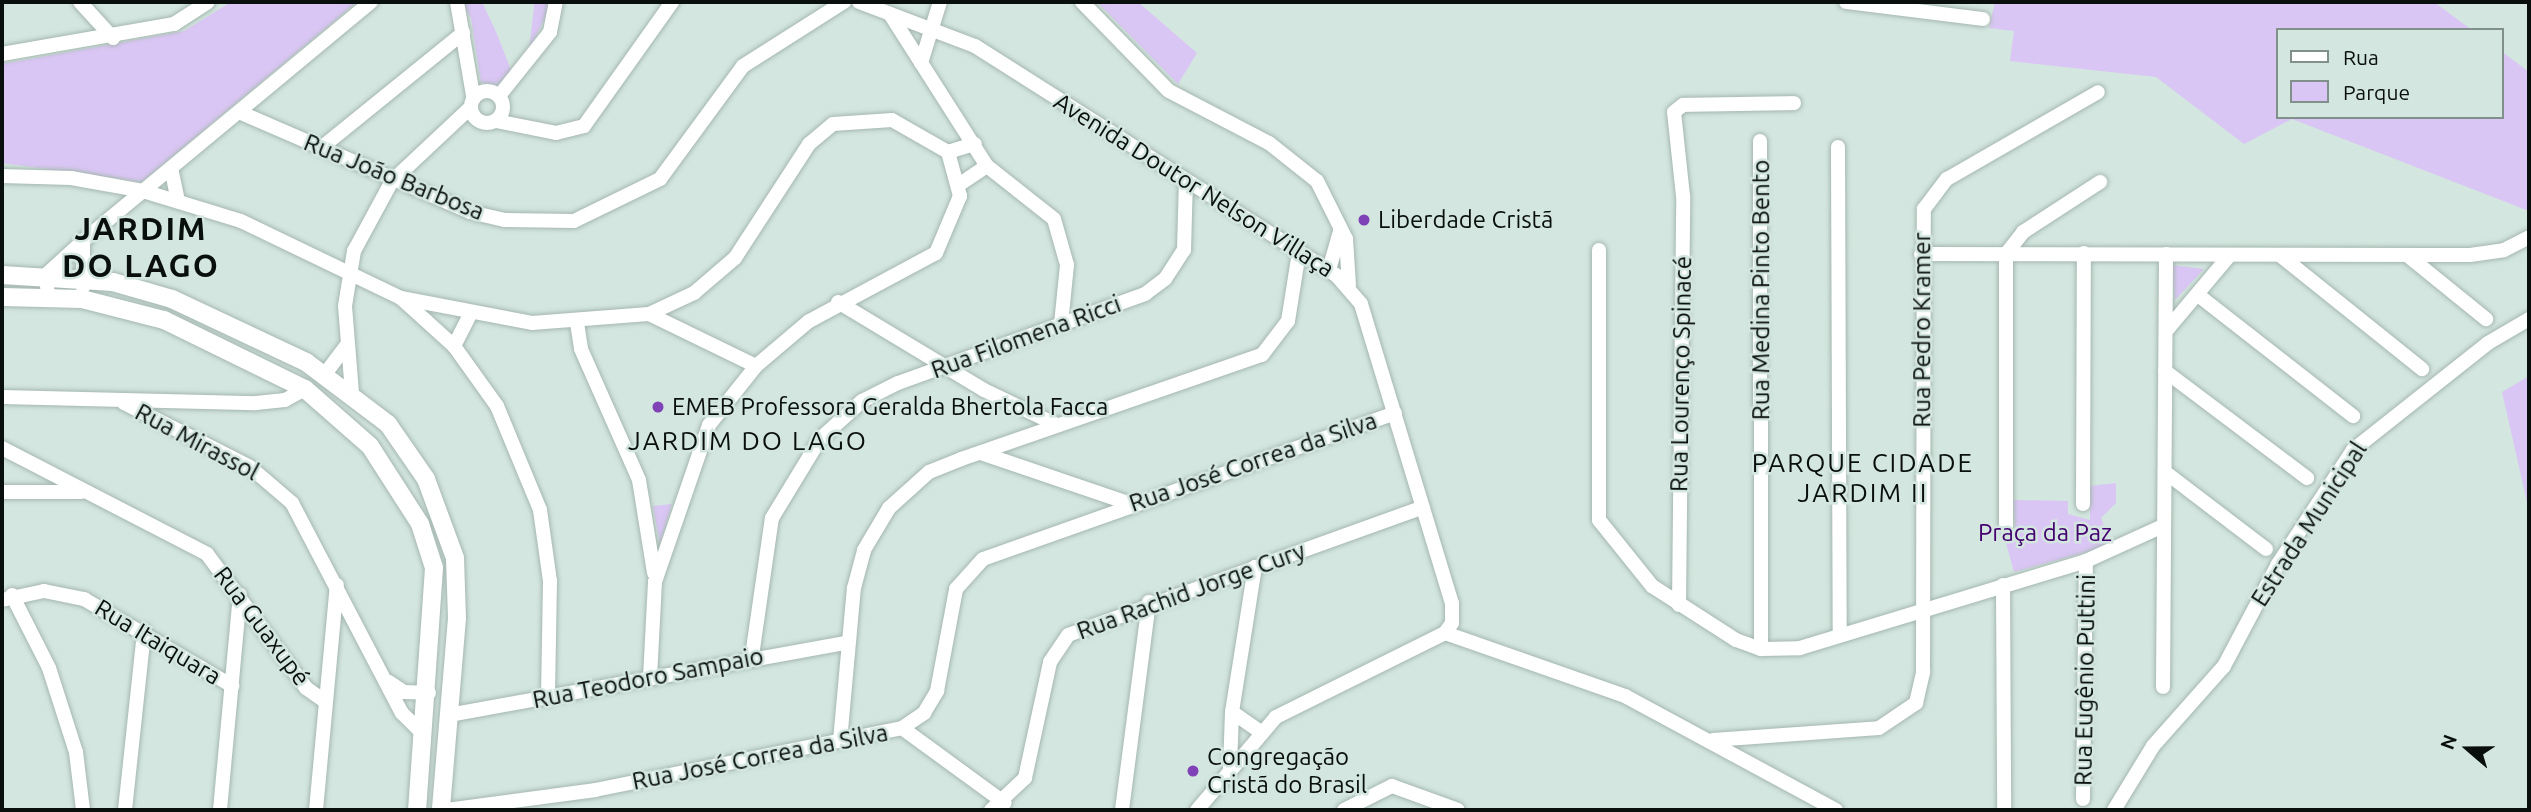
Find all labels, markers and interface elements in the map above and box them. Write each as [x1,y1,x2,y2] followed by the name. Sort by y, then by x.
[2276,28,2503,119] legend
[2343,45,2379,69] text: Rua
[2343,80,2410,104] text: Parque
[1049,87,1339,283] street label: Avenida Doutor Nelson Villaça
[300,128,488,226] street label: Rua João Barbosa
[1747,160,1775,420] street label: Rua Medina Pinto Bento
[1378,206,1553,234] place label: Liberdade Cristã
[63,210,219,285] district label: JARDIM DO LAGO
[1356,212,1372,228] marker: Liberdade Cristã
[1908,232,1936,428] street label: Rua Pedro Kramer
[1665,256,1697,492] street label: Rua Lourenço Spinacé
[927,289,1125,385] street label: Rua Filomena Ricci
[672,393,1108,421] place label: EMEB Professora Geralda Bhertola Facca
[130,397,264,487] street label: Rua Mirassol
[650,399,666,415] marker: EMEB Professora Geralda Bhertola Facca
[1125,406,1381,518] street label: Rua José Correa da Silva
[630,425,866,457] district label: JARDIM DO LAGO
[2245,436,2373,612] street label: Estrada Municipal
[1753,447,1973,508] district label: PARQUE CIDADE JARDIM II
[1978,519,2112,547] park label: Praça da Paz
[1073,536,1309,646] street label: Rua Rachid Jorge Cury
[208,561,316,691] street label: Rua Guaxupé
[2069,574,2101,786] street label: Rua Eugênio Puttini
[90,593,226,691] street label: Rua Itaiquara
[530,641,766,715] street label: Rua Teodoro Sampaio
[2433,714,2503,784] north arrow
[630,718,890,796] street label: Rua José Correa da Silva
[2436,731,2461,752] text: N
[1207,743,1367,799] place label: Congregação Cristã do Brasil
[1185,763,1201,779] marker: Congregação Cristã do Brasil

